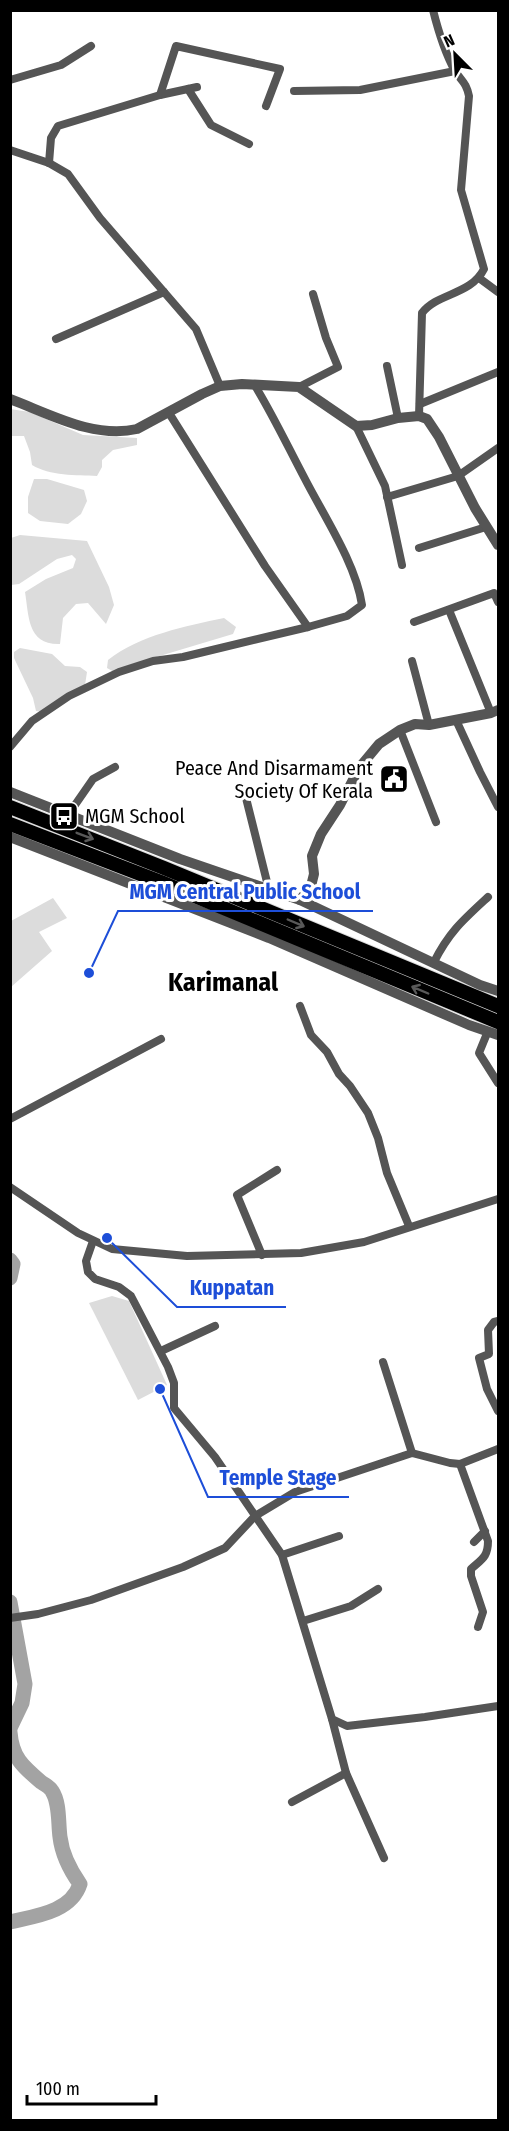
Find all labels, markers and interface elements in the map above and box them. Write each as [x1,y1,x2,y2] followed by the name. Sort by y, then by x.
[425,24,485,84] north arrow
[441,30,457,51] text: N
[175,756,373,803] place label: Peace And Disarmament Society Of Kerala
[378,763,410,795] public building icon: Peace And Disarmament Society Of Kerala
[48,800,80,832] bus stop icon: MGM School
[85,804,185,828] place label: MGM School
[75,832,93,843] one-way arrow
[118,872,373,911] callout: MGM Central Public School
[129,879,361,905] text: MGM Central Public School
[286,918,305,929] one-way arrow
[168,967,279,998] district label: Karimanal
[412,984,430,995] one-way arrow
[177,1268,286,1307] callout: Kuppatan
[190,1275,274,1301] text: Kuppatan
[208,1458,349,1497] callout: Temple Stage
[220,1465,337,1491] text: Temple Stage
[27,2068,156,2106] scale bar
[36,2078,80,2100] text: 100 m

